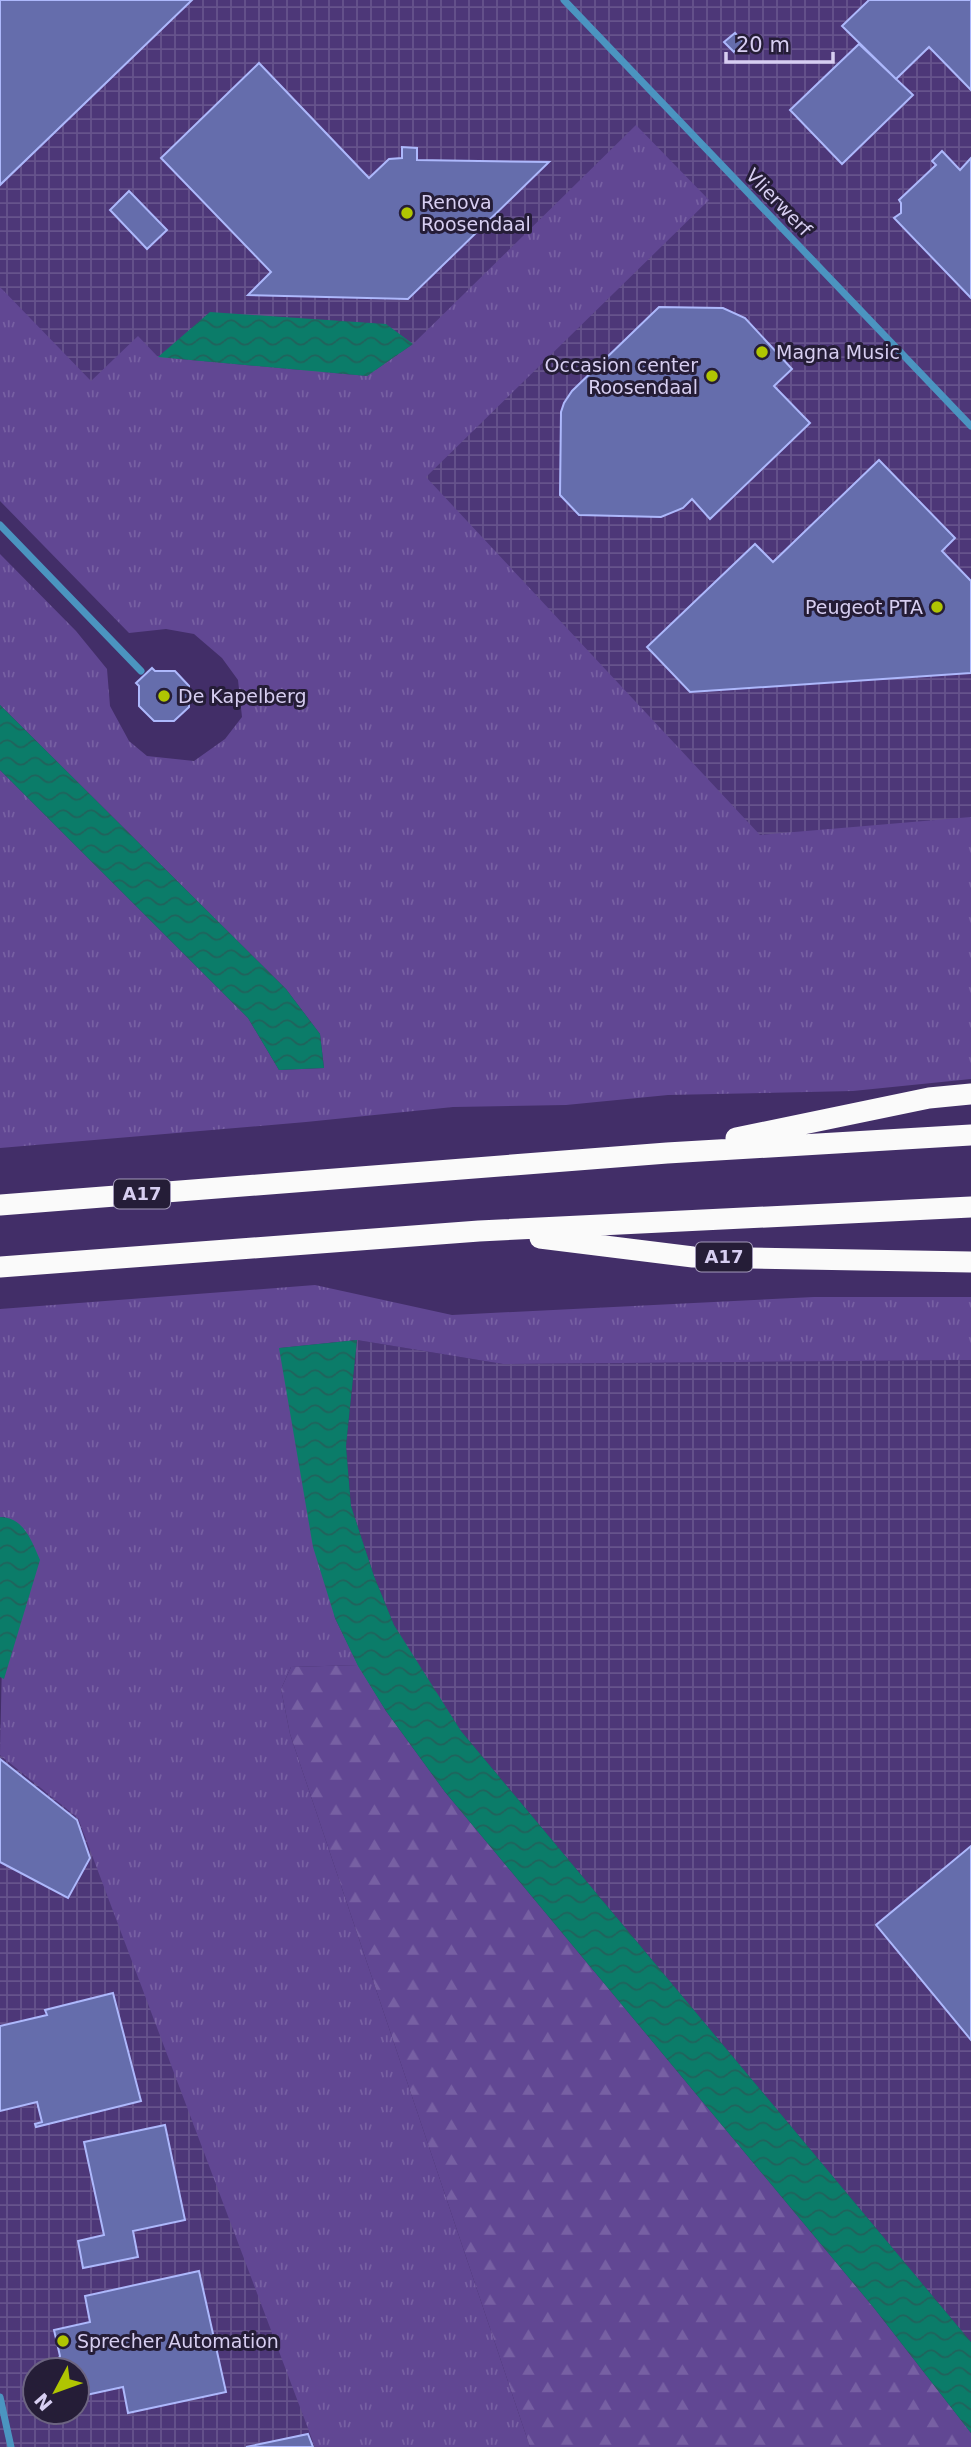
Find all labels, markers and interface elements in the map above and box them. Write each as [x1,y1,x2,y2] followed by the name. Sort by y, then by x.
[726,21,833,65] scale bar
[736,33,790,57] text: 20 m
[742,164,817,241] street label: Vlierwerf
[421,191,531,235] place label: Renova Roosendaal
[399,205,415,221] marker: Renova Roosendaal
[776,341,900,363] place label: Magna Music
[754,344,770,360] marker: Magna Music
[544,354,698,398] place label: Occasion center Roosendaal
[704,368,720,384] marker: Occasion center Roosendaal
[805,596,923,618] place label: Peugeot PTA
[929,599,945,615] marker: Peugeot PTA
[178,685,306,707] place label: De Kapelberg
[156,688,172,704] marker: De Kapelberg
[114,1180,170,1209] road number: A17
[696,1242,752,1272] road number: A17
[77,2330,279,2352] place label: Sprecher Automation
[55,2333,71,2349] marker: Sprecher Automation
[21,2356,91,2426] north arrow
[30,2389,57,2415] text: N

